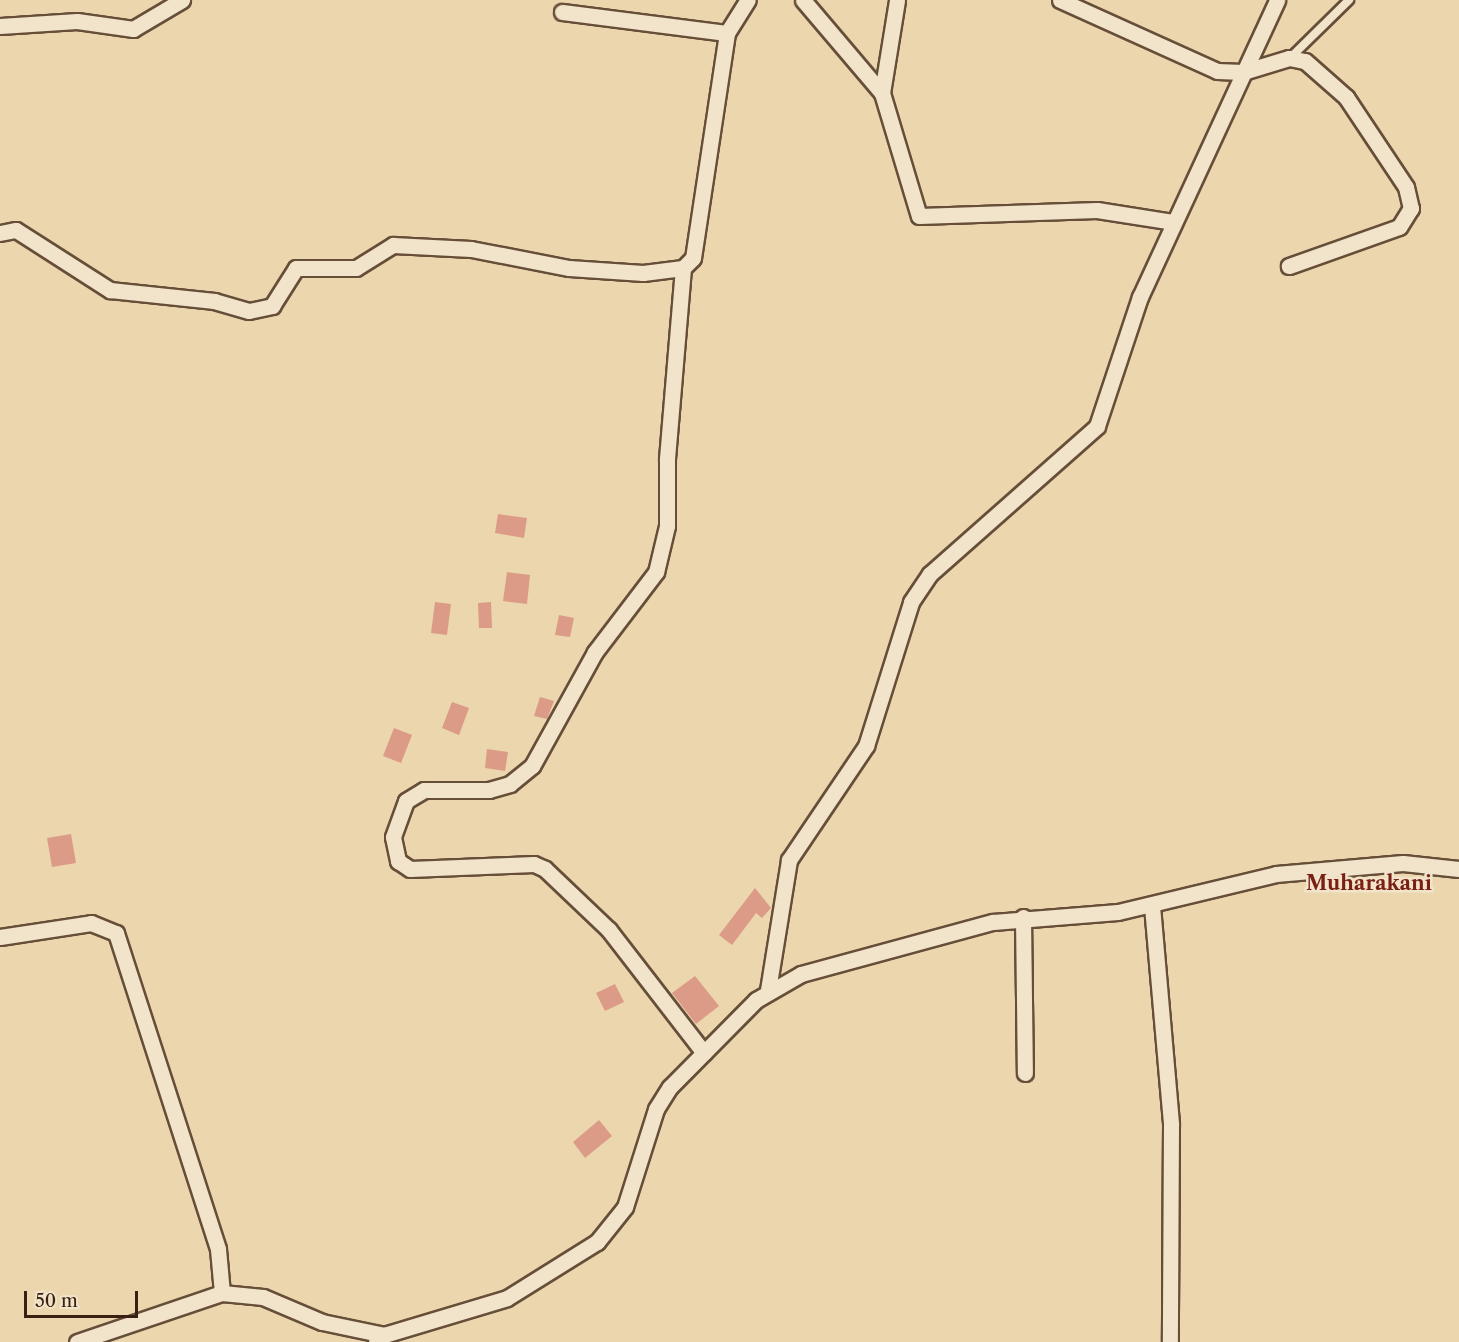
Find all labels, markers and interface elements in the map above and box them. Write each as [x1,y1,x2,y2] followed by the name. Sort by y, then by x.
[1306,871,1432,895] district label: Muharakani
[27,1279,141,1317] scale bar
[35,1290,78,1312] text: 50 m

